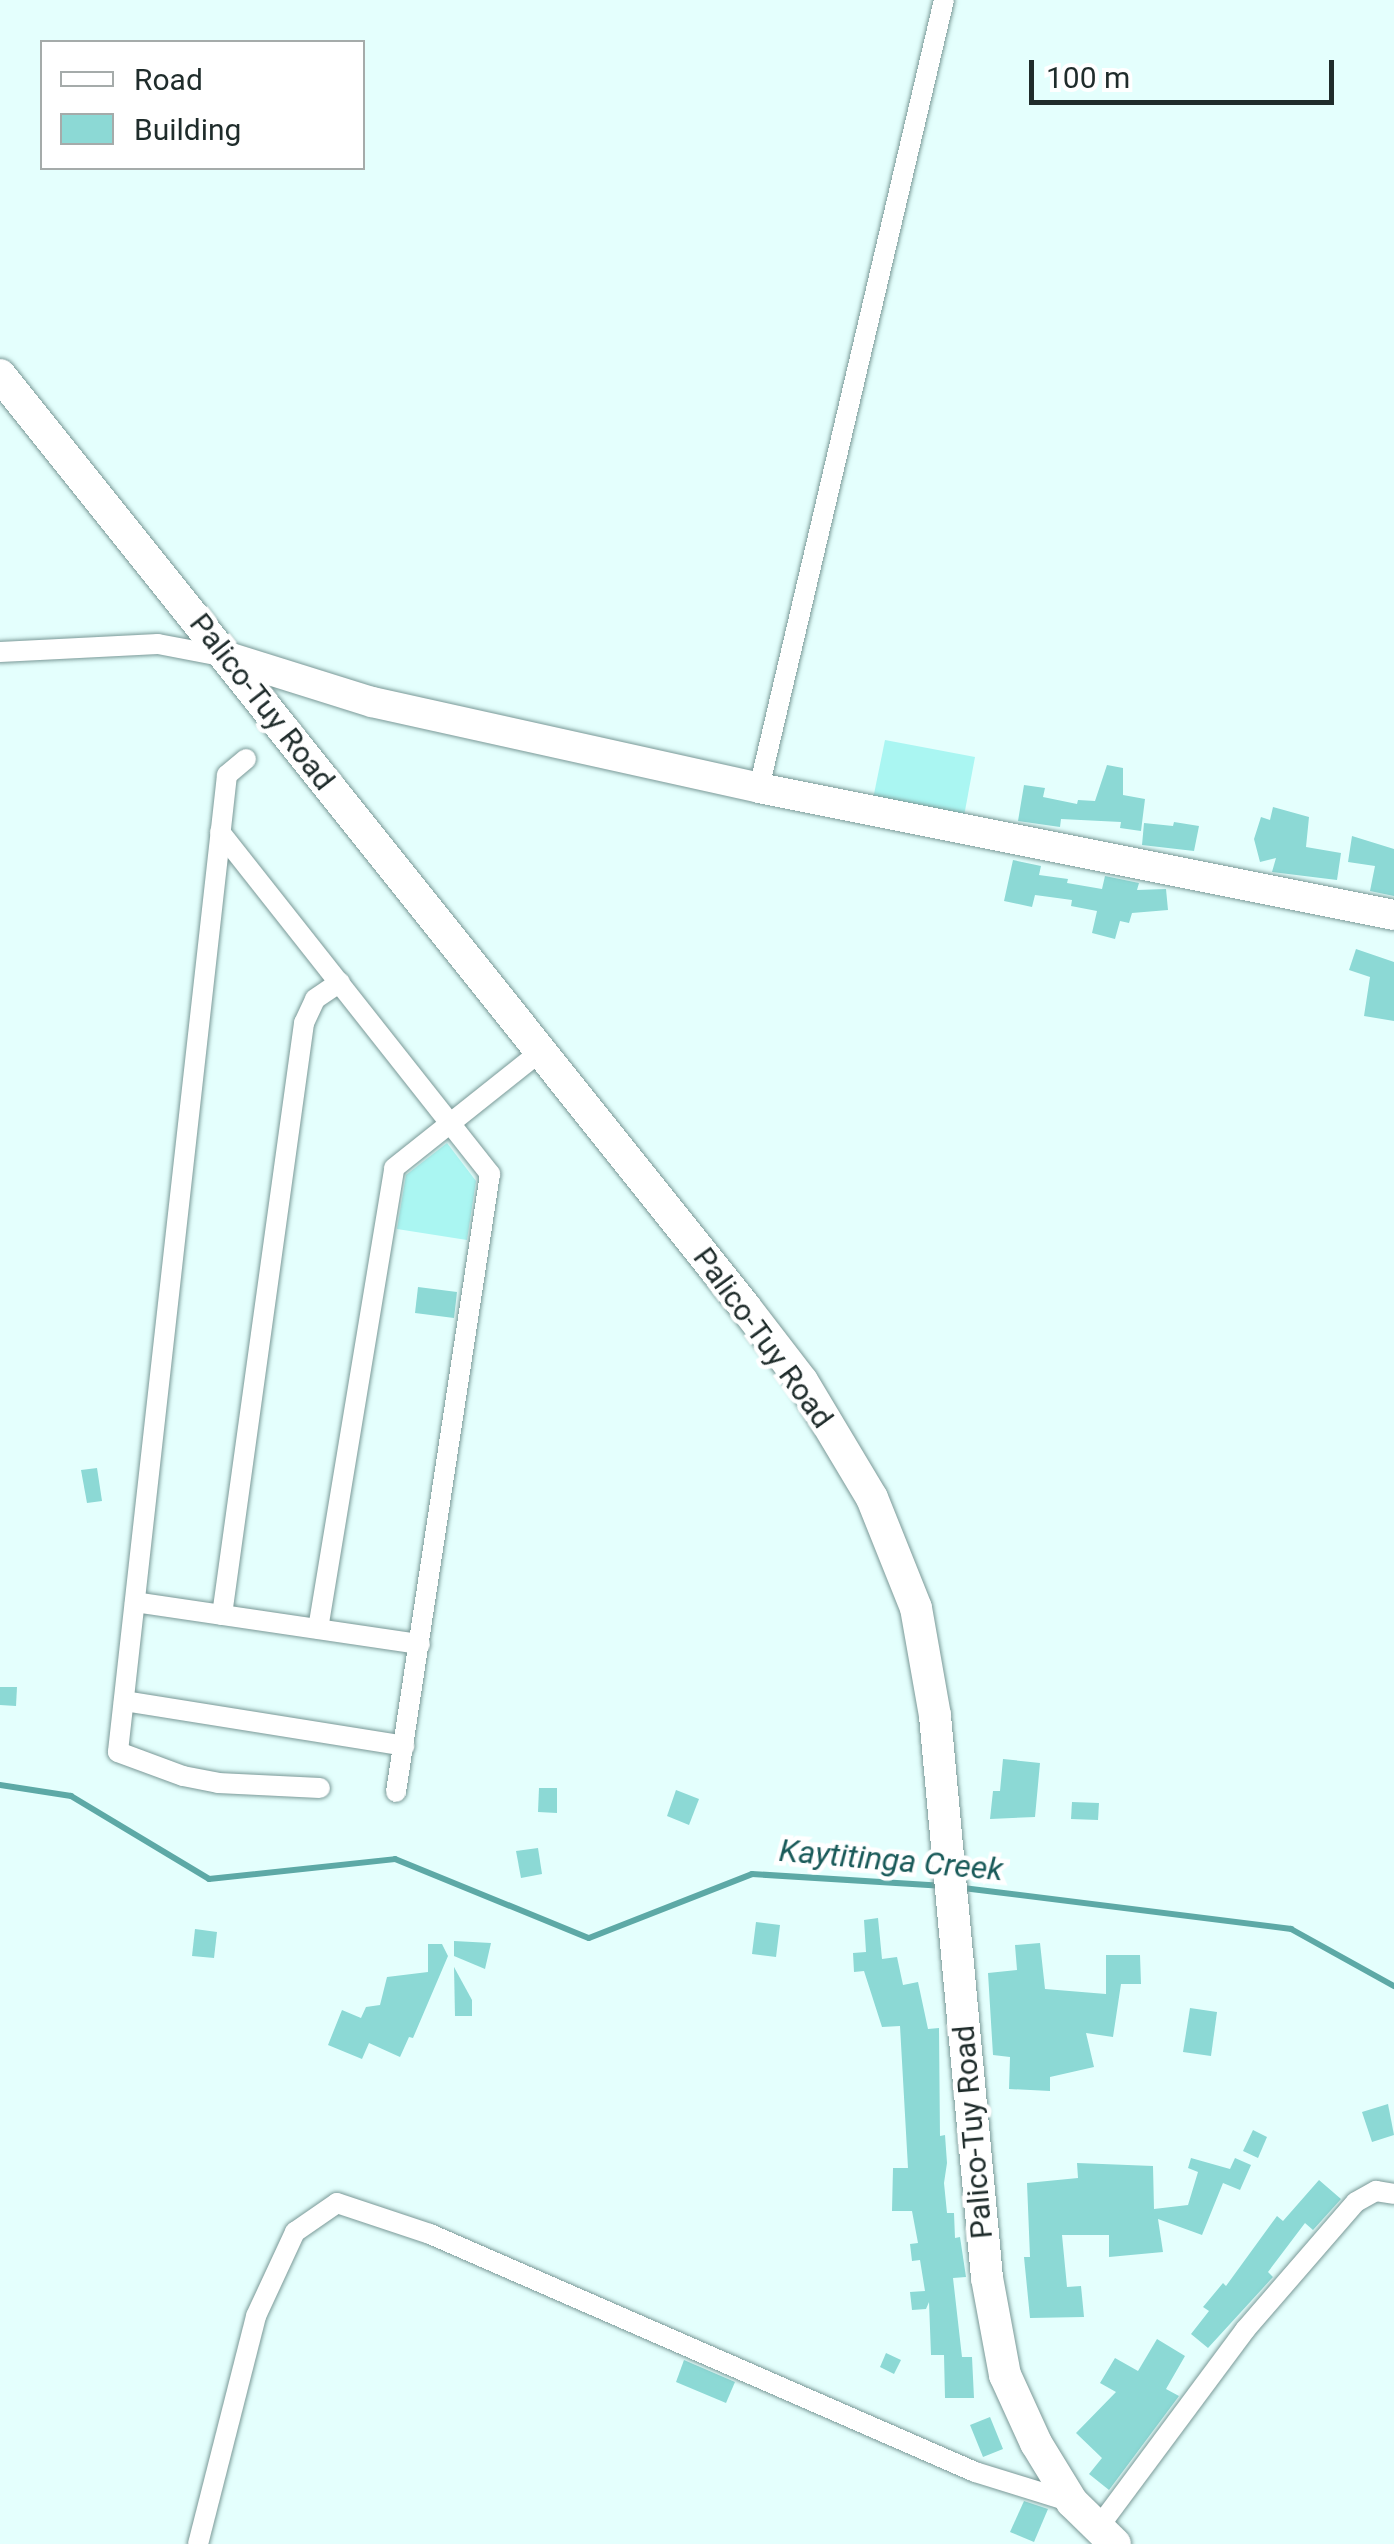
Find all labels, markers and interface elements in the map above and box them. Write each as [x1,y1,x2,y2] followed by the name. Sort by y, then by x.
[40,40,365,170] legend
[1034,40,1339,102] scale bar
[1046,60,1130,95] text: 100 m
[134,62,203,97] text: Road
[134,112,241,147] text: Building
[182,606,342,798] street label: Palico-Tuy Road
[685,1241,841,1435] street label: Palico-Tuy Road
[777,1831,1005,1889] water label: Kaytitinga Creek
[946,2024,1000,2240] street label: Palico-Tuy Road

